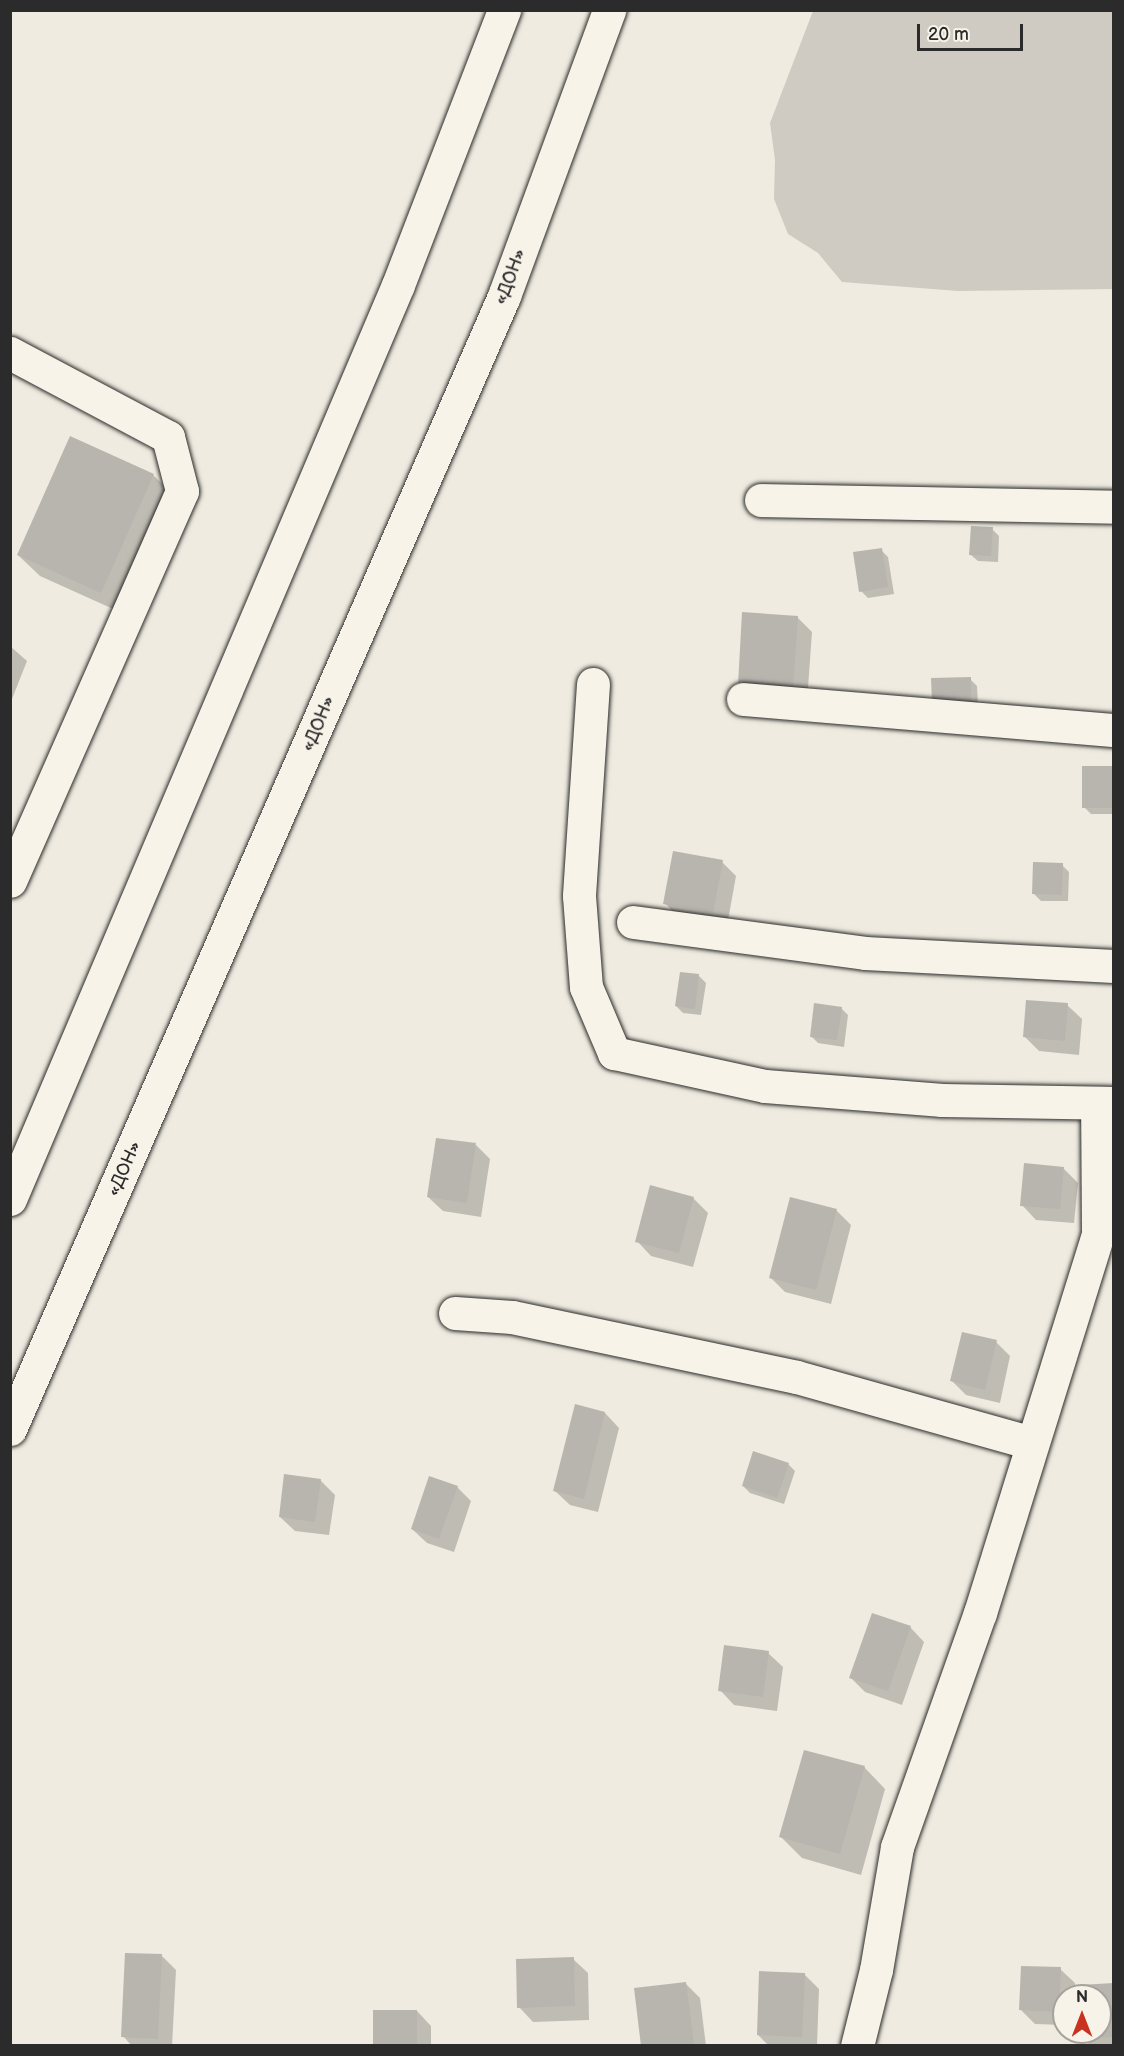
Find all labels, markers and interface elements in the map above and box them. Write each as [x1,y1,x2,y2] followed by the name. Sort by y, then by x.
[920,12,1026,50] scale bar
[928,24,969,45] text: 20 m
[490,246,532,308] street label: «ДОН»
[298,693,340,755] street label: «ДОН»
[103,1138,147,1200] street label: «ДОН»
[1052,1984,1112,2044] north arrow
[1076,1988,1088,2007] text: N

